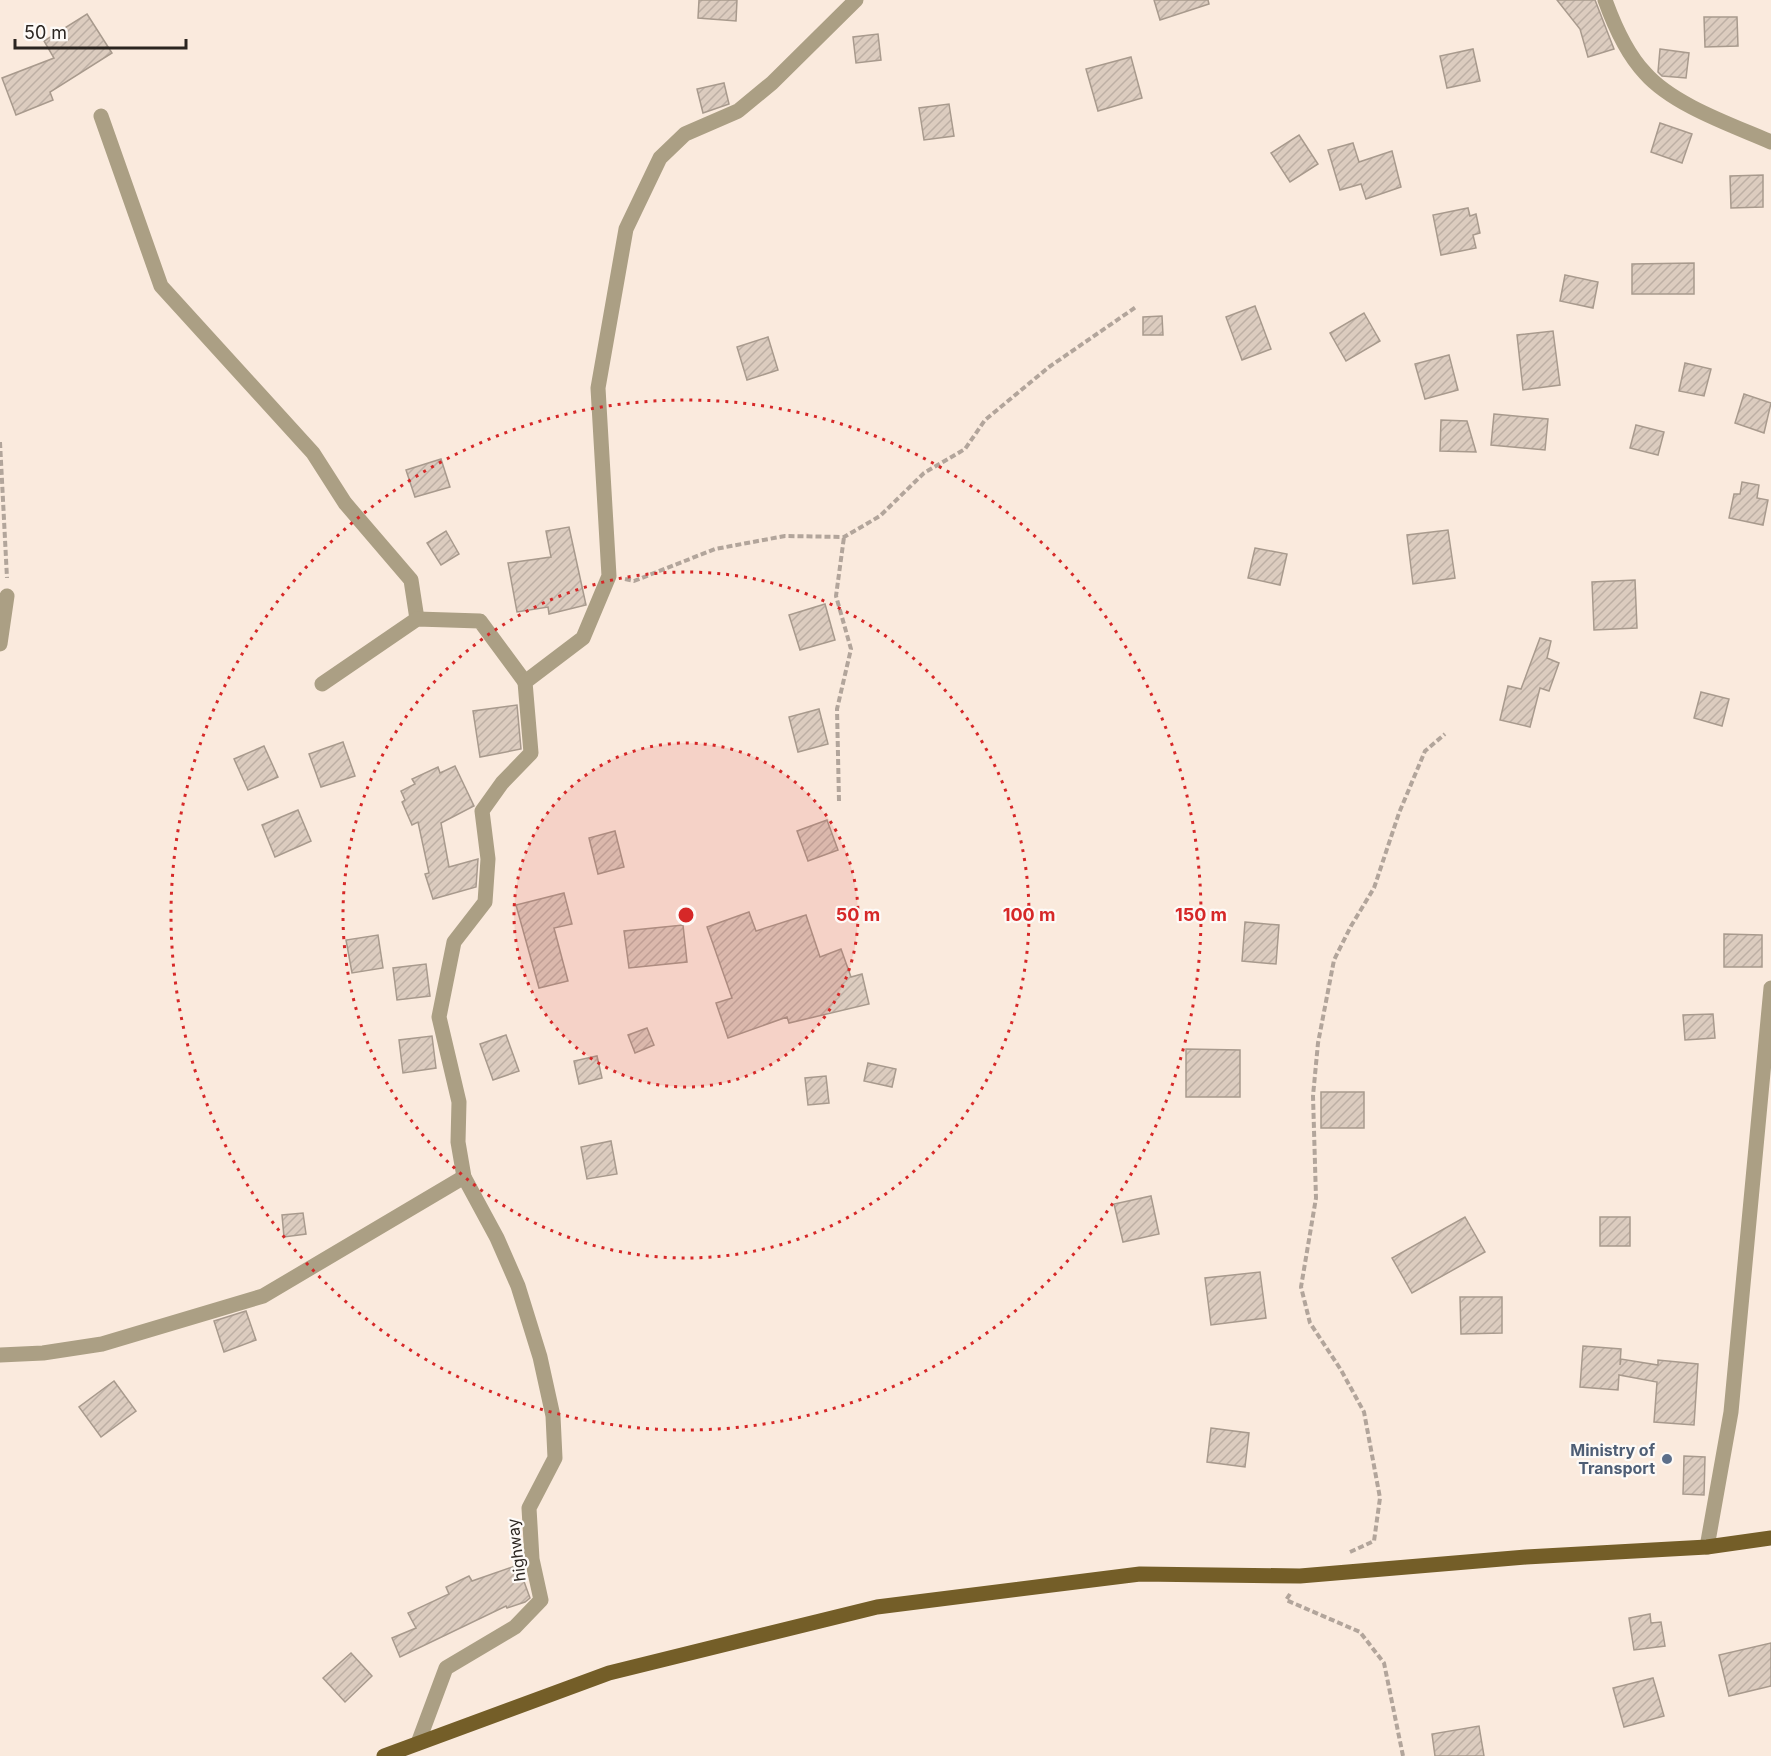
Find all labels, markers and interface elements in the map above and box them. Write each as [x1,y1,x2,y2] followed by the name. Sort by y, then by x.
[15,12,186,50] scale bar
[24,22,67,43] text: 50 m
[836,904,880,925] text: 50 m
[1003,904,1055,925] text: 100 m
[1175,904,1227,925] text: 150 m
[676,905,696,925] centre of rings
[1570,1440,1656,1478] place label: Ministry of Transport
[1660,1452,1674,1466] marker: Ministry of Transport
[502,1517,530,1583] street label: highway

